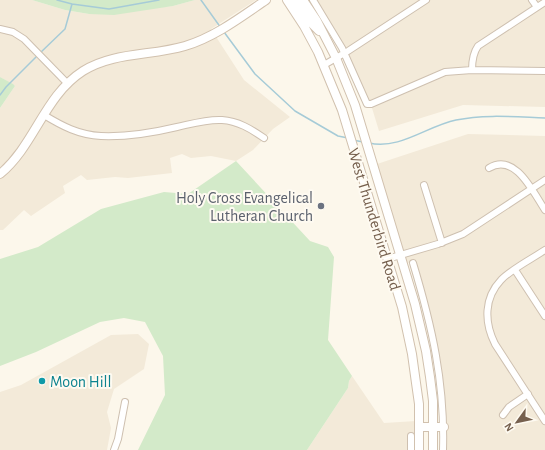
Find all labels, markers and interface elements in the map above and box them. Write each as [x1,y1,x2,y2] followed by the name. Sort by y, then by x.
[345,146,403,292] street label: West Thunderbird Road
[176,190,313,224] place label: Holy Cross Evangelical Lutheran Church
[316,201,326,211] marker: Holy Cross Evangelical Lutheran Church
[50,374,111,390] place label: Moon Hill
[37,376,47,386] marker: Moon Hill
[497,402,537,442] north arrow
[502,421,516,433] text: N

